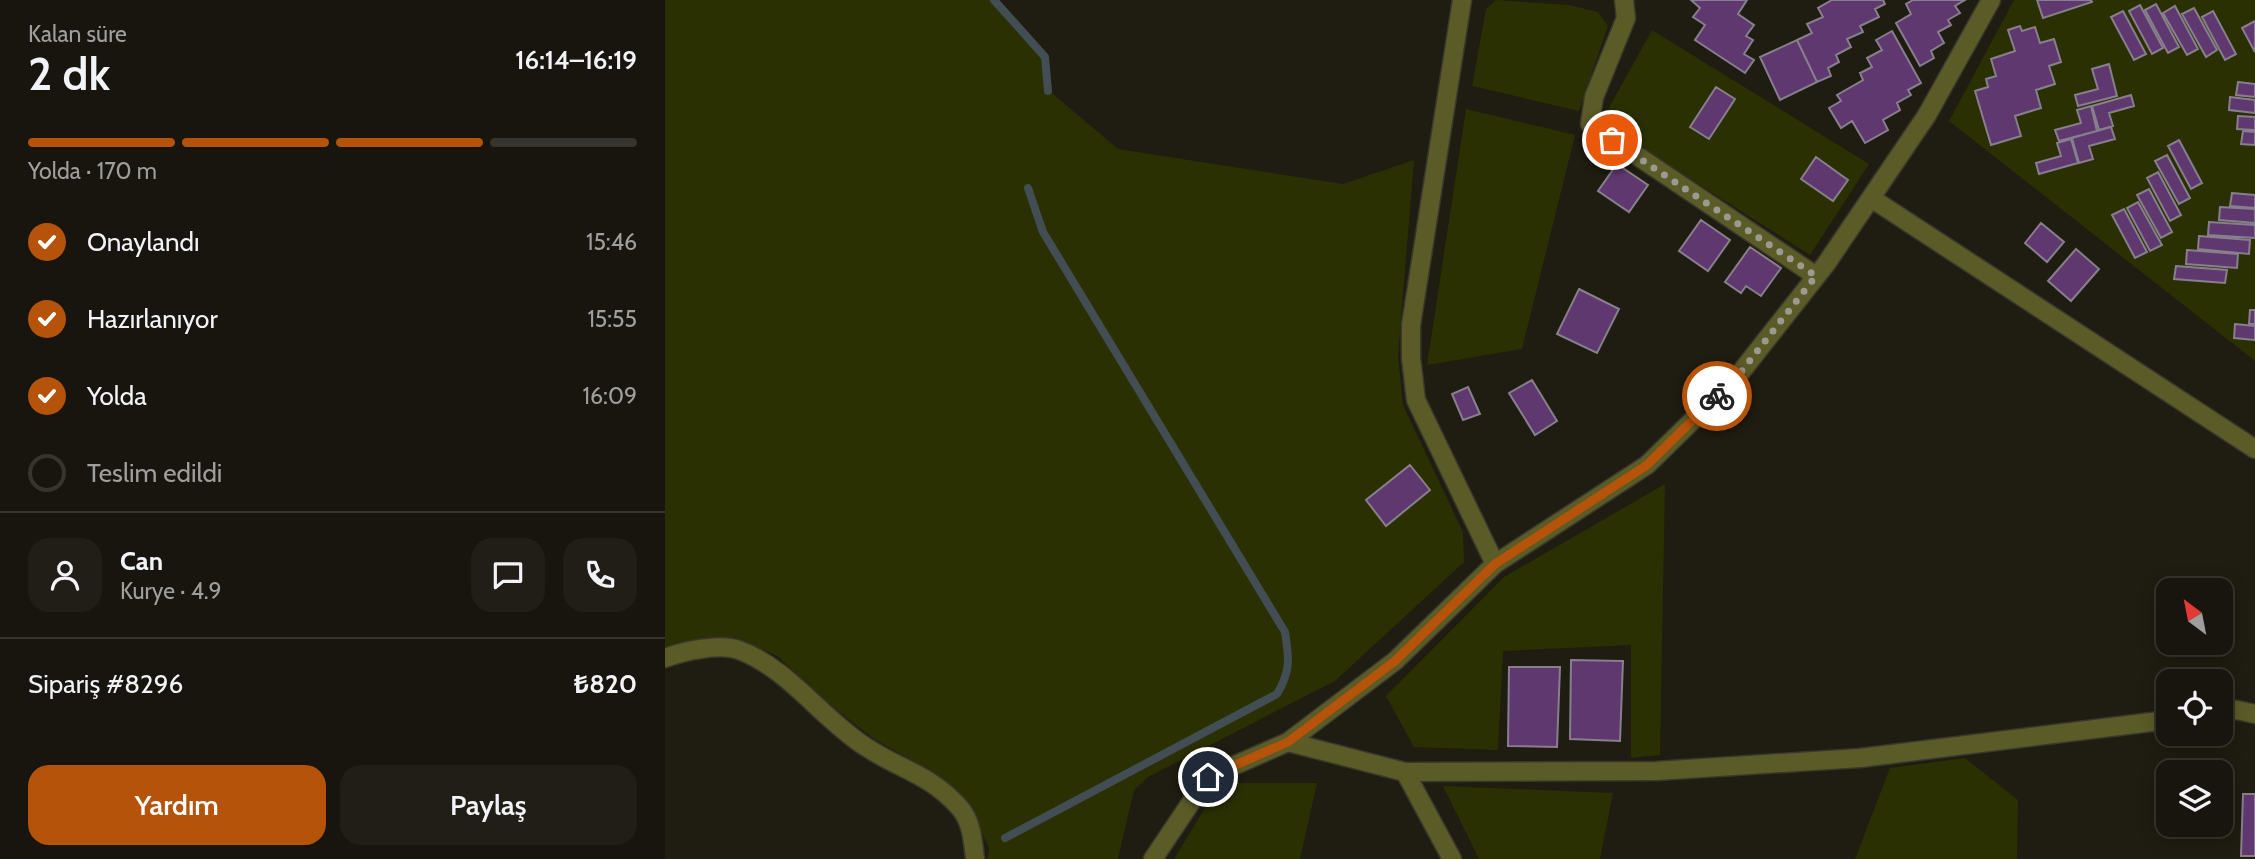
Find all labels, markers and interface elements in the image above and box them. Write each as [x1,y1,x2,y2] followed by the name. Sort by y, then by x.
[28,20,127,48] text: Kalan süre
[515,44,637,76] text: 16:14–16:19
[28,46,110,102] text: 2 dk
[1582,110,1642,170] pin
[1593,121,1631,159] icon: bag
[28,157,157,185] text: Yolda · 170 m
[28,223,66,261] icon: check
[87,226,200,258] text: Onaylandı
[586,228,637,256] text: 15:46
[28,300,66,338] icon: check
[87,303,218,335] text: Hazırlanıyor
[587,305,637,333] text: 15:55
[1682,361,1752,431] courier
[28,377,66,415] icon: check
[1698,377,1736,415] icon: bike
[87,380,147,412] text: Yolda
[583,382,637,410] text: 16:09
[87,457,222,489] text: Teslim edildi
[28,538,102,612] button: person
[471,538,545,612] button: chat
[563,538,637,612] button: phone
[120,545,163,577] text: Can
[120,577,222,605] text: Kurye · 4.9
[2156,578,2233,654] north arrow
[2156,578,2233,837] map controls
[28,668,183,700] text: Sipariş #8296
[574,668,637,700] text: ₺820
[2156,669,2233,746] button: locate
[1178,747,1238,807] pin
[1189,758,1227,796] icon: home
[2156,760,2233,837] button: layers
[28,765,326,845] button: Yardım
[340,765,637,845] button: Paylaş

